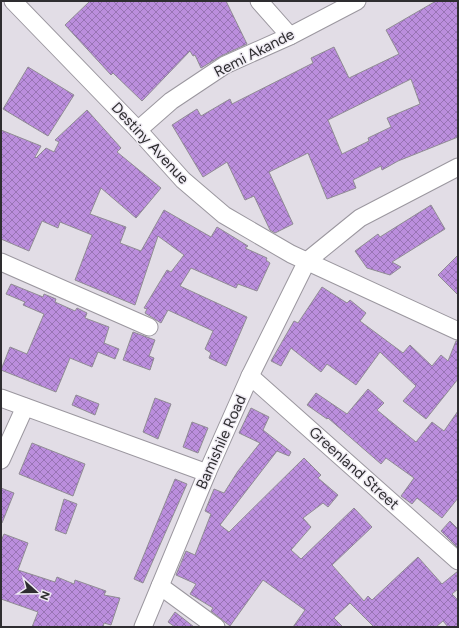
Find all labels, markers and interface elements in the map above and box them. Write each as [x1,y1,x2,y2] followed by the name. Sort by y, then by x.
[211,25,297,81] street label: Remi Akande
[108,98,192,188] street label: Destiny Avenue
[192,392,250,492] street label: Bamishile Road
[305,423,403,513] street label: Greenland Street
[16,572,56,612] north arrow
[37,589,52,602] text: N

